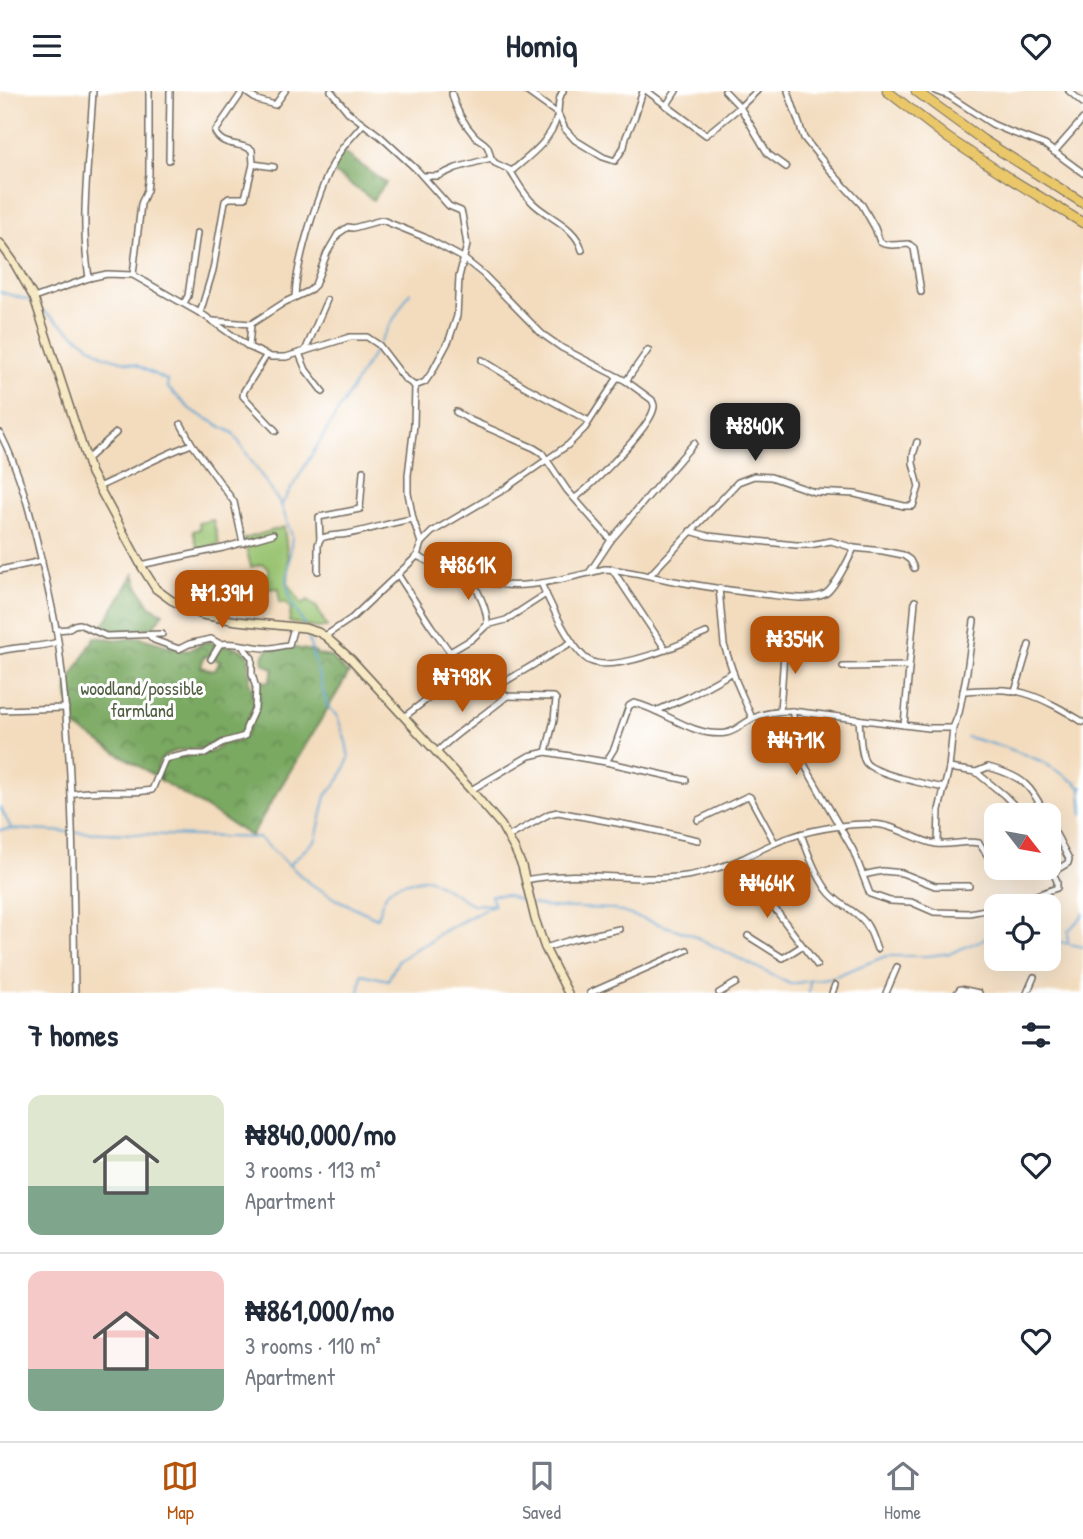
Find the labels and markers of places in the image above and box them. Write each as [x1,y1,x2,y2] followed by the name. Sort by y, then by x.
[706,403,804,463] pin: ₦840K
[419,543,517,602] pin: ₦861K
[165,571,279,630] pin: ₦1.39M
[746,617,844,676] pin: ₦354K
[413,655,511,714] pin: ₦798K
[747,717,845,777] pin: ₦471K
[718,861,816,920] pin: ₦464K

